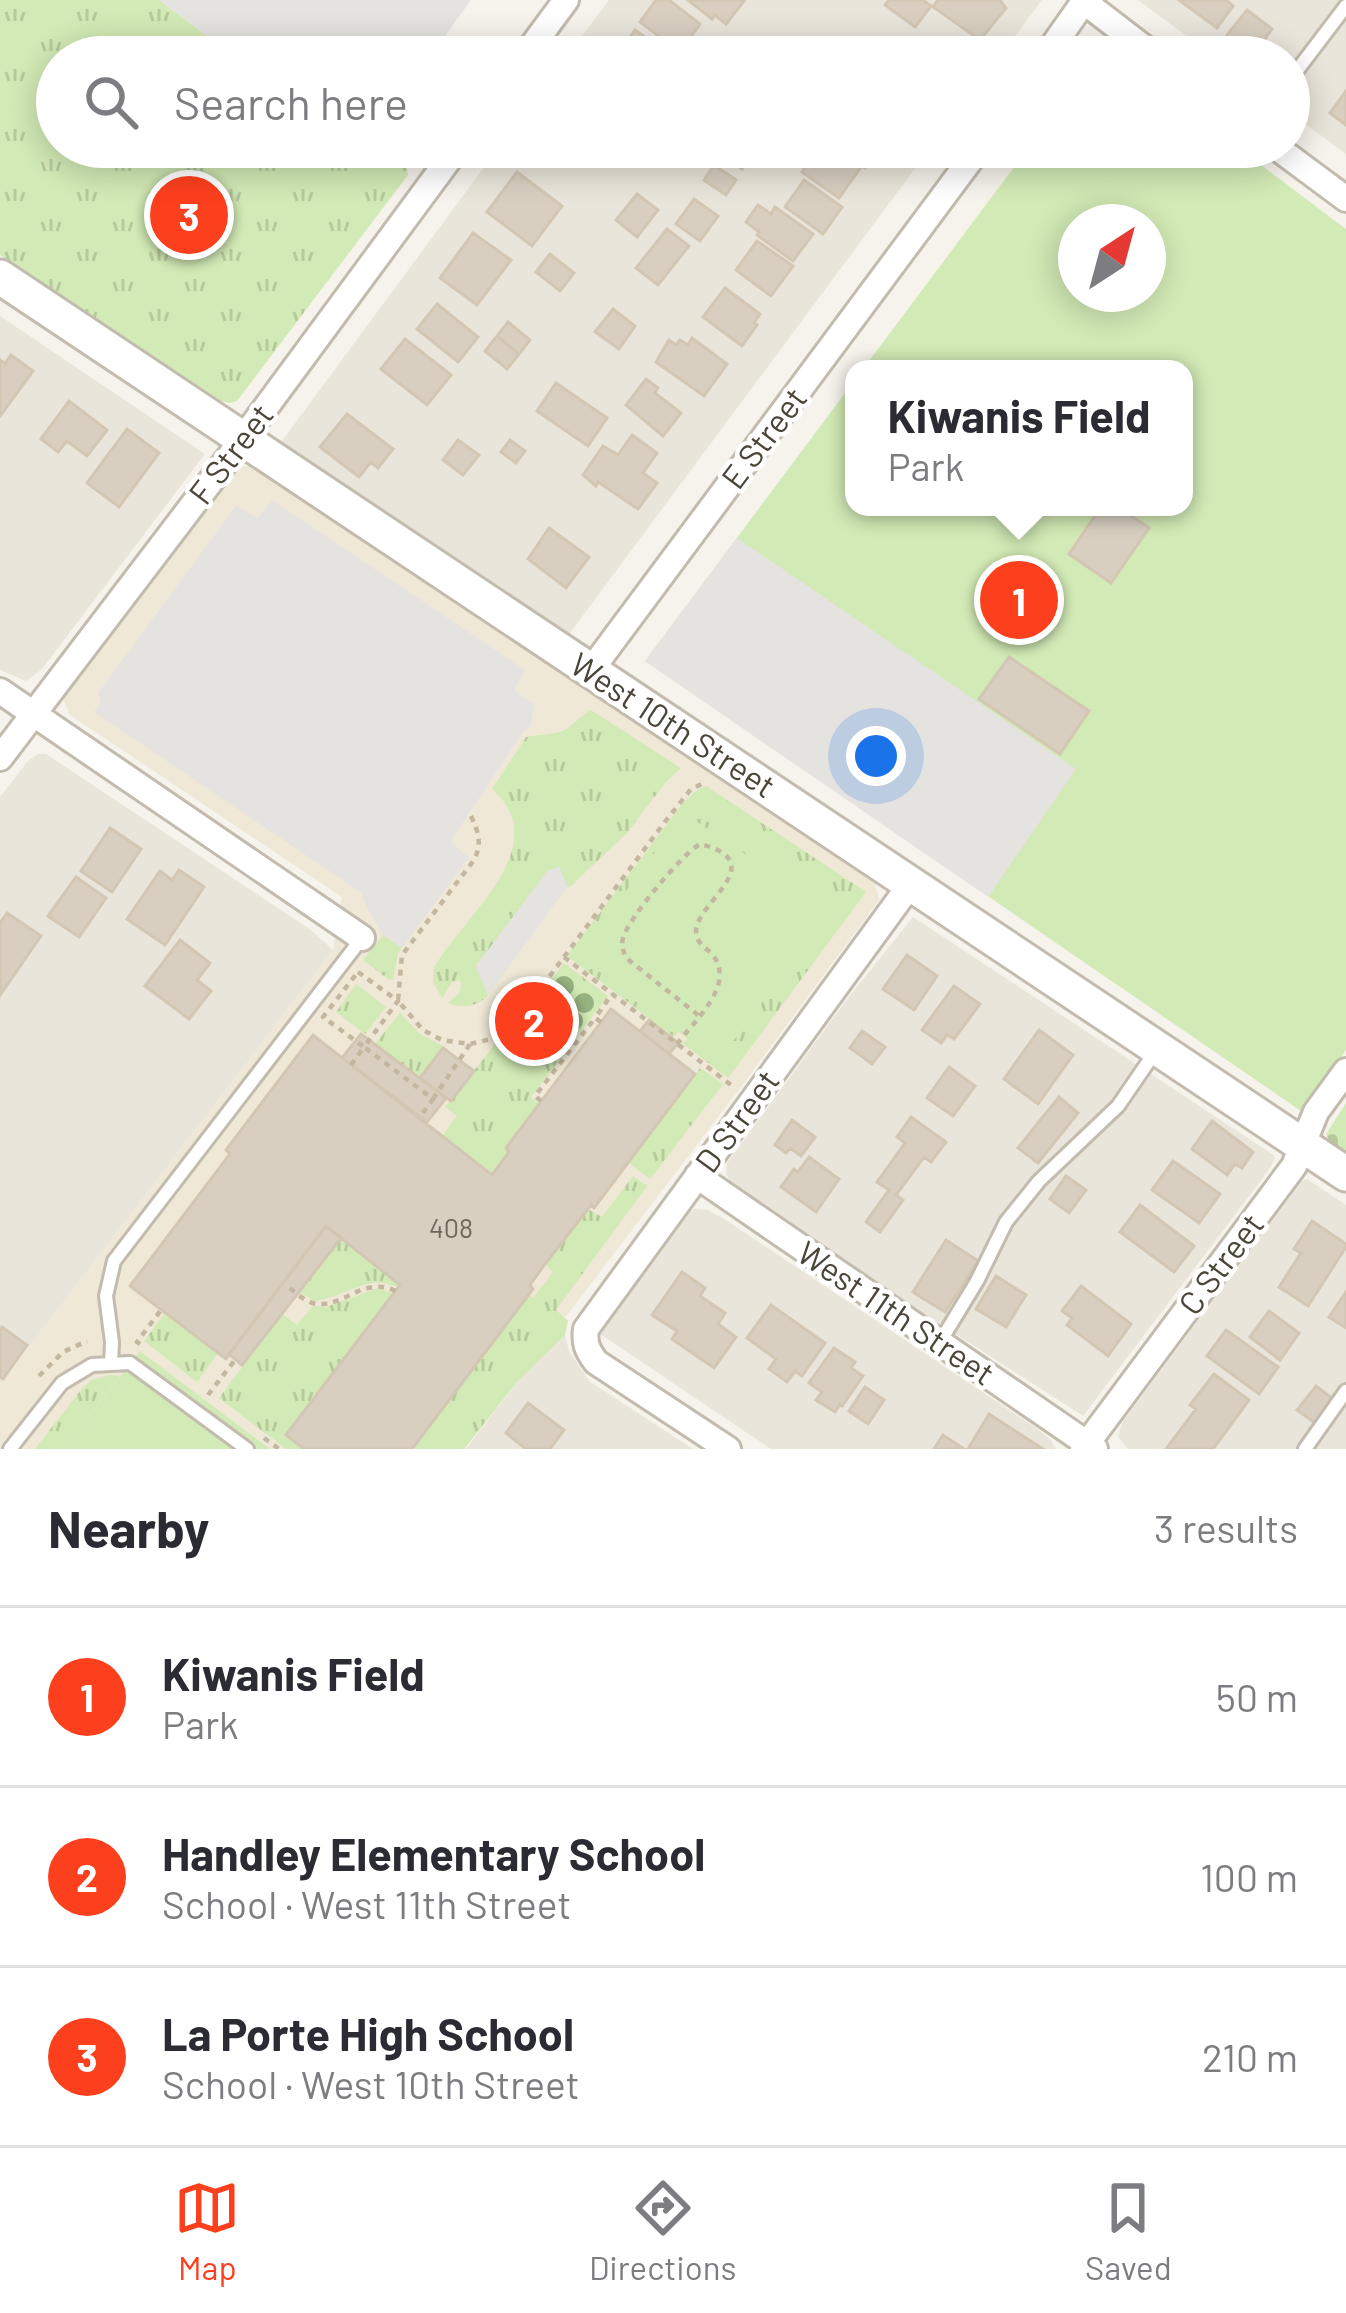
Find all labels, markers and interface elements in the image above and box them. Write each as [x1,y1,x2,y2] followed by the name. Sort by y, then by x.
[36,36,1310,168] search box
[78,69,144,135] icon: search
[174,75,408,129] text: Search here
[150,170,228,260] pin: 3
[1058,204,1166,312] north arrow
[845,360,1193,516] popup
[712,379,814,496] street label: E Street
[888,388,1150,442] text: Kiwanis Field
[179,395,281,512] street label: F Street
[888,442,964,489] text: Park
[980,555,1058,645] pin: 1
[564,643,783,805] street label: West 10th Street
[846,726,906,786] your location
[495,976,573,1066] pin: 2
[686,1061,787,1180] street label: D Street
[1169,1205,1271,1322] street label: C Street
[429,1211,473,1243] house number: 408
[791,1232,1003,1393] street label: West 11th Street
[48,1497,209,1558] text: Nearby
[1154,1504,1298,1551] text: 3 results
[162,1646,425,1700] text: Kiwanis Field
[80,1673,94,1720] text: 1
[1216,1673,1298,1720] text: 50 m
[162,1700,239,1747] text: Park
[162,1826,705,1880] text: Handley Elementary School
[76,1853,98,1900] text: 2
[1200,1853,1298,1900] text: 100 m
[162,1880,571,1927] text: School · West 11th Street
[162,2006,574,2060] text: La Porte High School
[76,2033,98,2080] text: 3
[1202,2033,1298,2080] text: 210 m
[162,2060,580,2107] text: School · West 10th Street
[174,2175,240,2287] tab: Map
[589,2175,736,2287] tab: Directions
[1085,2175,1172,2287] tab: Saved

